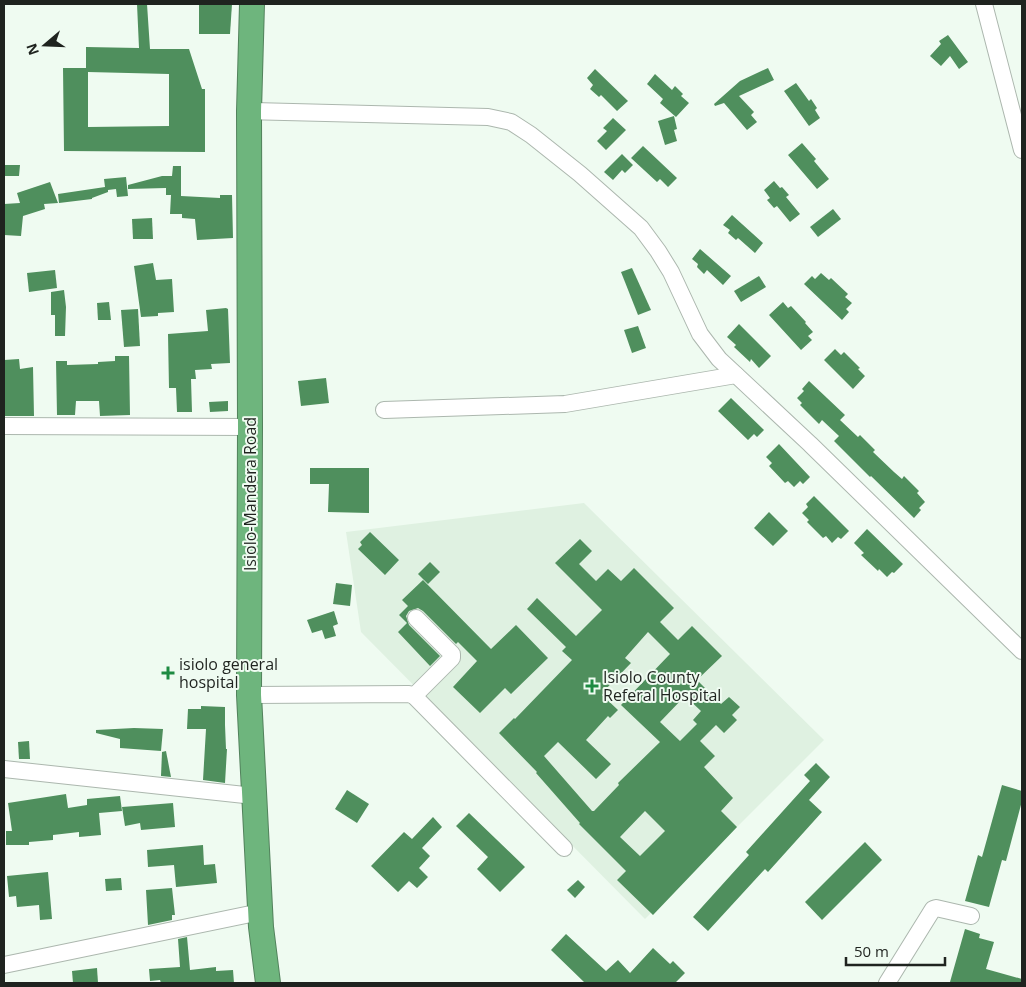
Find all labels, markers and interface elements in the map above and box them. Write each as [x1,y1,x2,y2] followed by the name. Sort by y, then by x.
[20,20,70,70] north arrow
[21,41,43,58] text: N
[239,417,261,571] street label: Isiolo-Mandera Road
[179,653,278,693] place label: isiolo general hospital
[161,666,175,680] marker: isiolo general hospital
[603,666,721,706] place label: Isiolo County Referal Hospital
[585,679,599,693] marker: Isiolo County Referal Hospital
[846,934,945,966] scale bar
[854,941,889,961] text: 50 m

